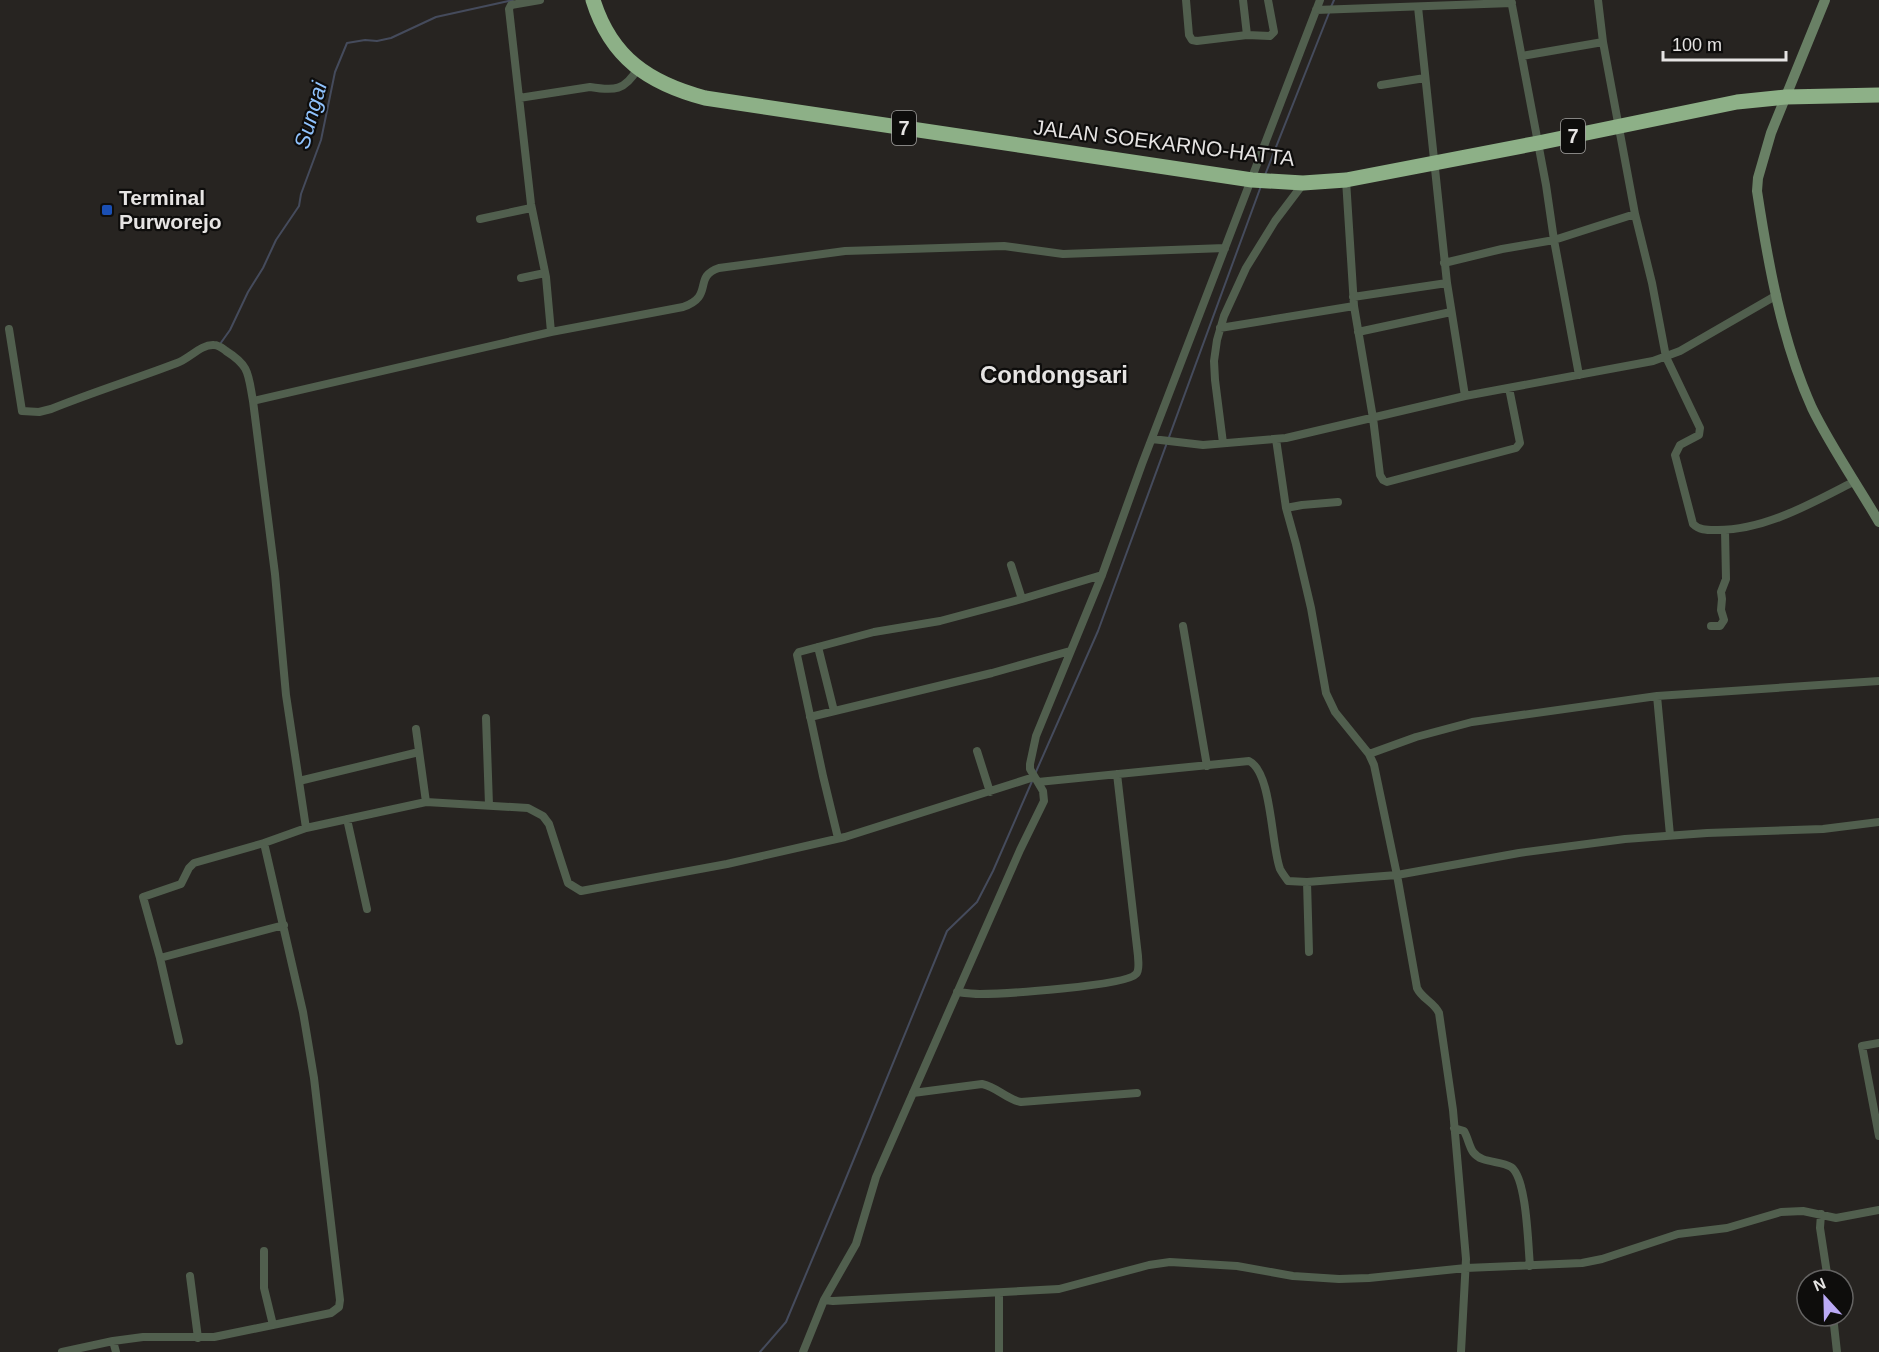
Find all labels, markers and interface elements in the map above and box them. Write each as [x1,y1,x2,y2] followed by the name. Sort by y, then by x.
[1663,24,1786,62] scale bar
[1672,35,1722,55] text: 100 m
[289,78,332,152] water label: Sungai
[892,111,916,145] road number: 7
[1032,115,1296,170] street label: JALAN SOEKARNO-HATTA
[1561,119,1585,153] road number: 7
[119,186,222,233] place label: Terminal Purworejo
[100,203,114,217] marker: Terminal Purworejo
[980,361,1128,388] district label: Condongsari
[1795,1268,1855,1328] north arrow
[1811,1275,1828,1295] text: N

